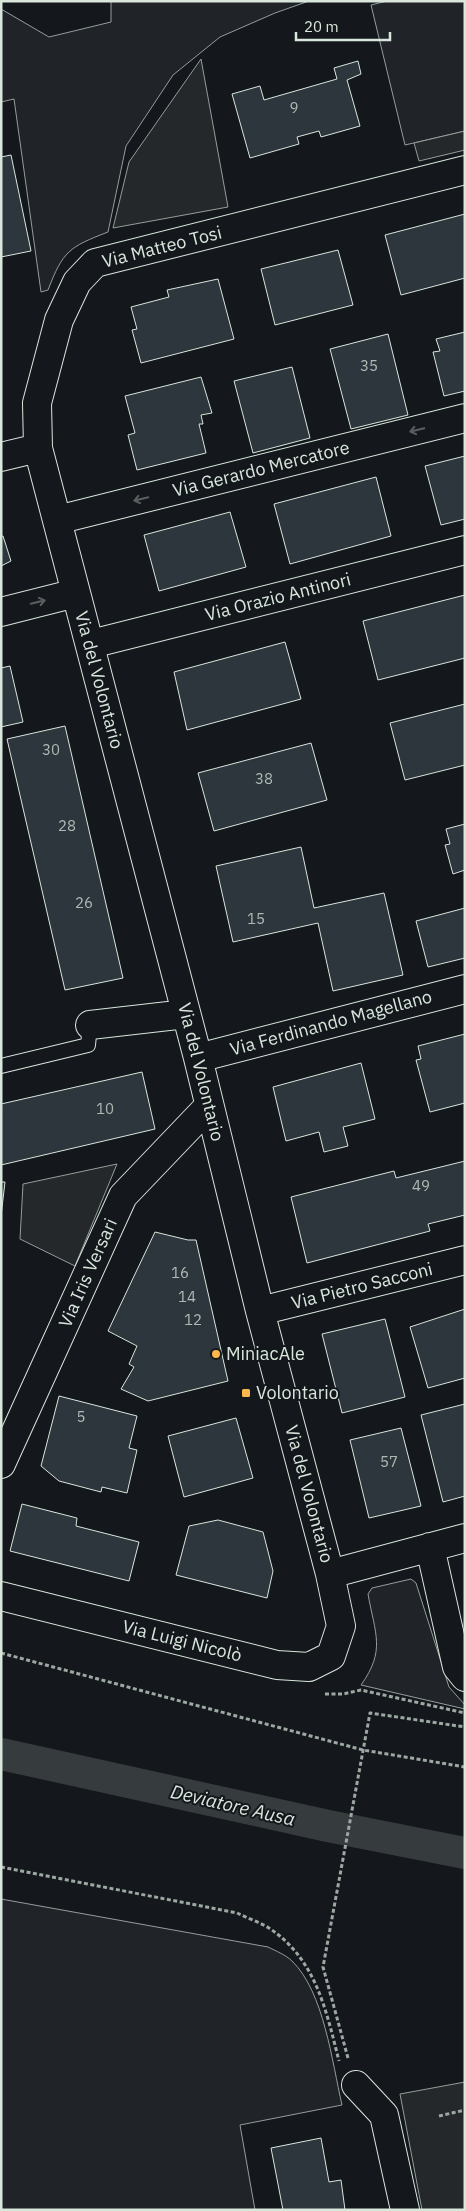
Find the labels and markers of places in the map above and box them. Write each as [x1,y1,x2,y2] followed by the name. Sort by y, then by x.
[226,1342,305,1365] place label: MiniacAle
[210,1348,222,1360] marker: MiniacAle
[256,1381,339,1404] place label: Volontario
[240,1387,252,1399] marker: Volontario

